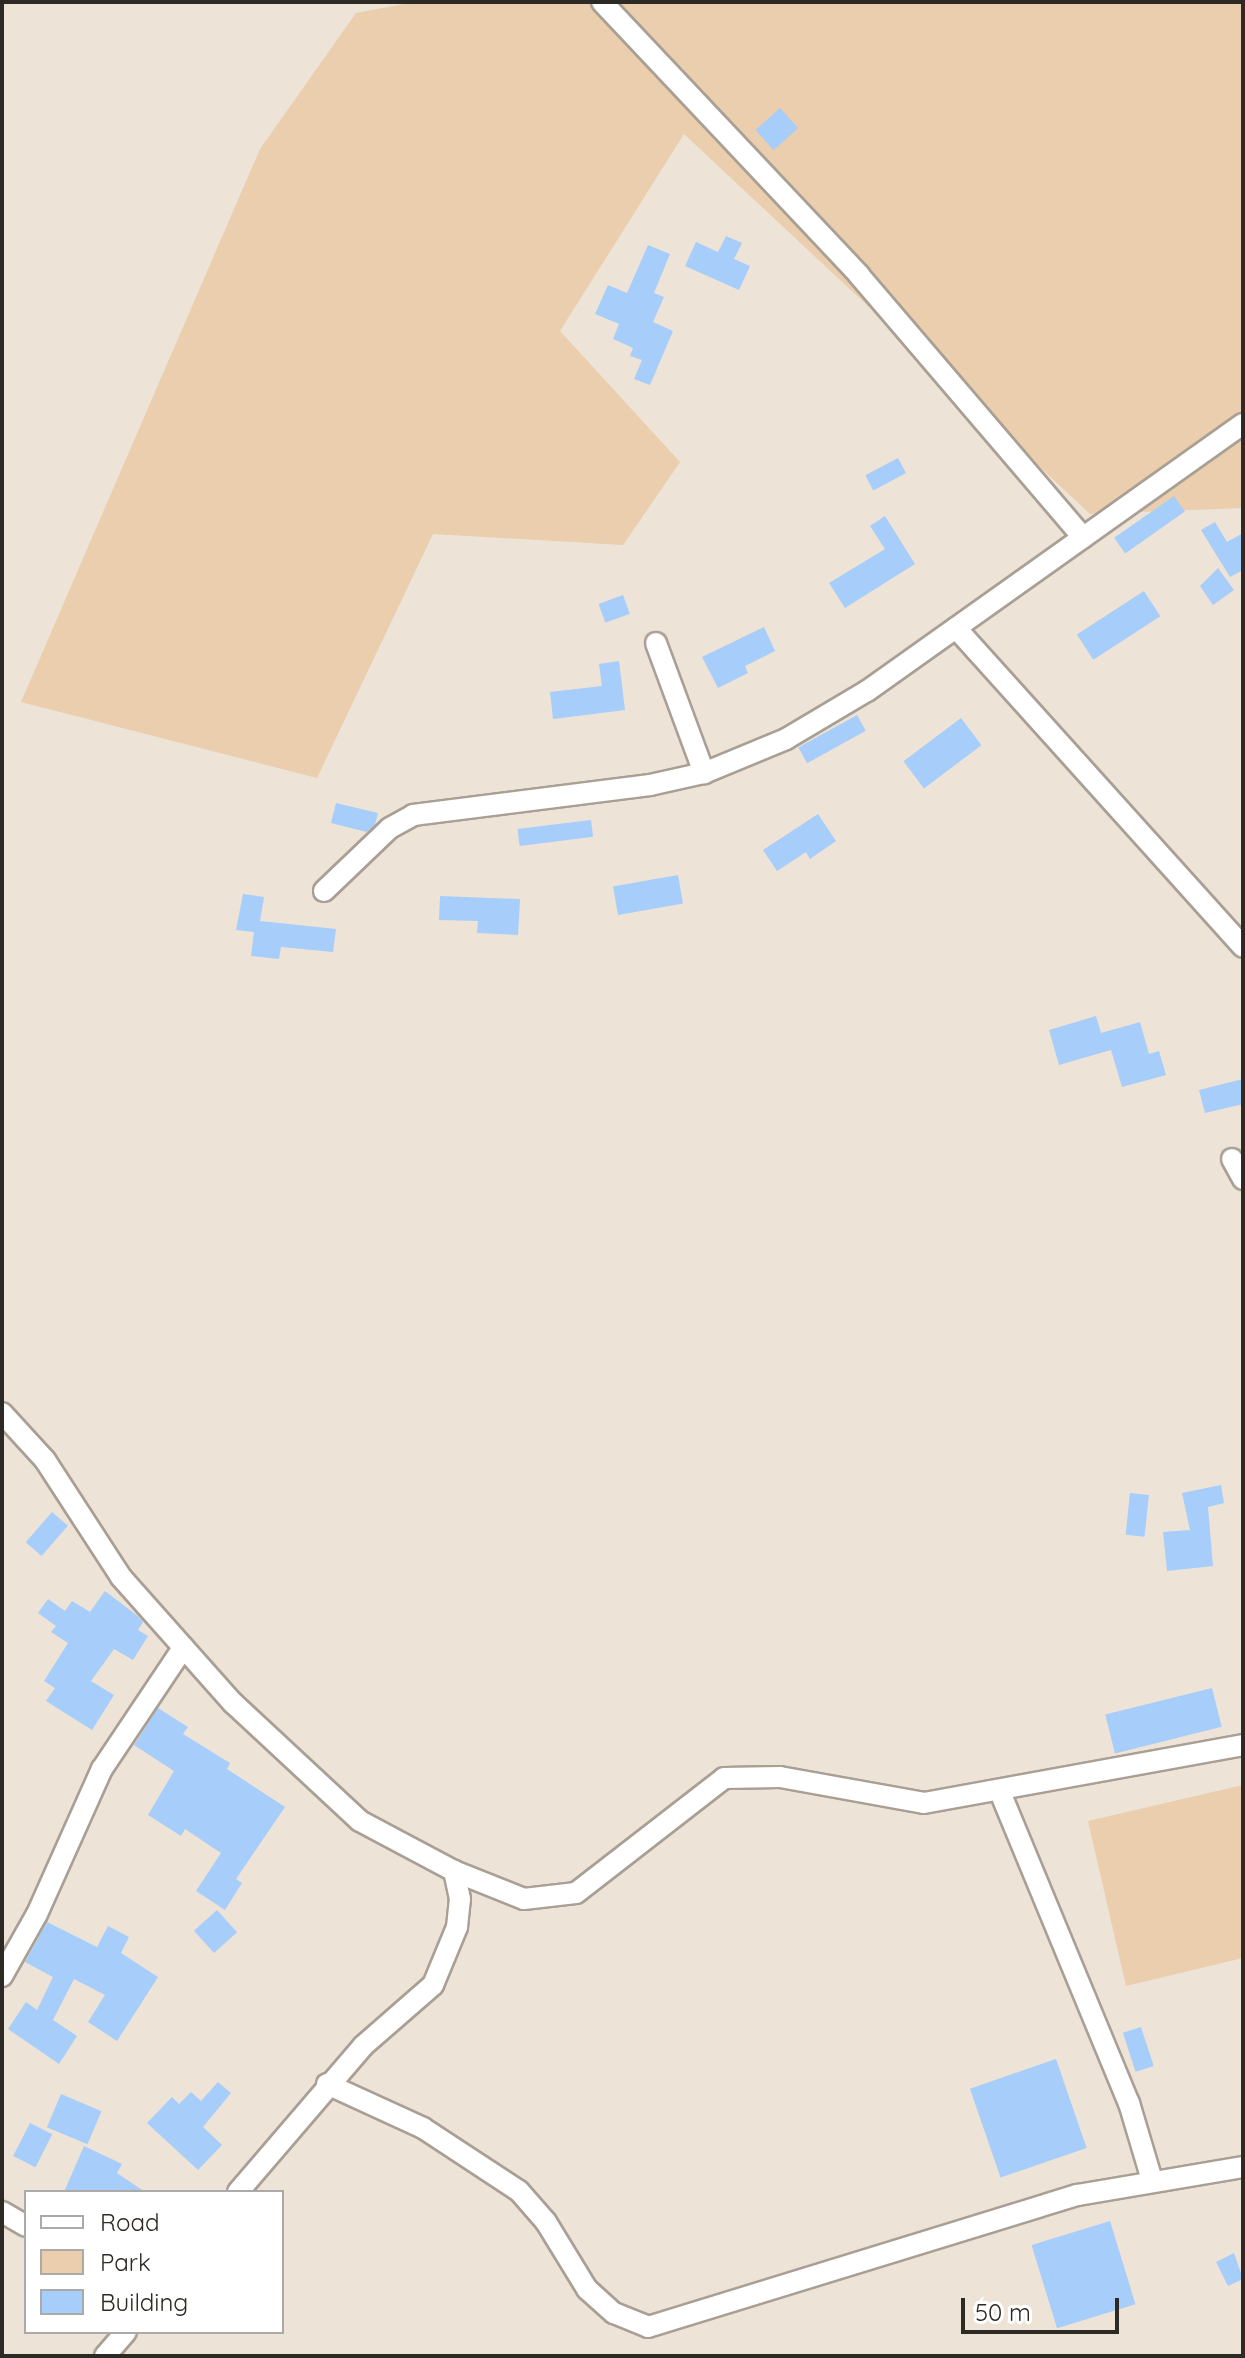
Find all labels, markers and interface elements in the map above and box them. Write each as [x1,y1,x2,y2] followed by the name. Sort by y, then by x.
[24,2190,284,2334] legend
[100,2207,160,2237] text: Road
[100,2247,151,2277] text: Park
[965,2282,1123,2332] scale bar
[100,2287,188,2317] text: Building
[975,2297,1031,2327] text: 50 m

